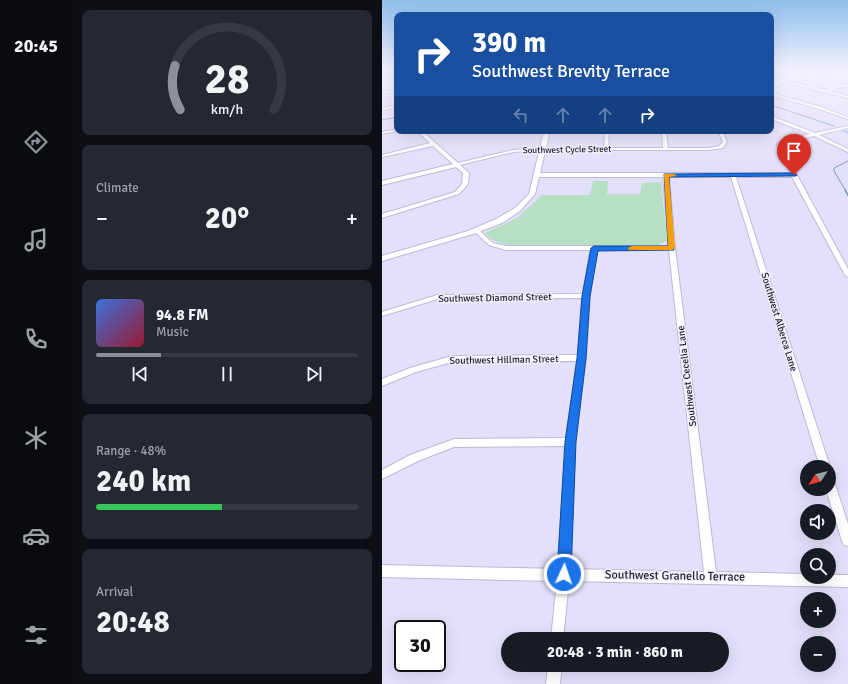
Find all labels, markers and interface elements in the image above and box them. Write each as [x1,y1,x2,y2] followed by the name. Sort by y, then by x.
[472,26,546,60] text: 390 m
[406,28,458,80] icon: right
[14,35,58,57] text: 20:45
[205,54,249,105] text: 28
[472,60,670,82] text: Southwest Brevity Terrace
[211,101,243,118] text: km/h
[510,104,532,126] icon: left
[552,104,574,126] icon: ahead
[594,104,616,126] icon: ahead
[636,104,658,126] icon: right
[22,128,50,156] icon: directions
[777,134,811,175] pin
[783,140,805,162] icon: arrive
[523,144,611,156] street label: Southwest Cycle Street
[96,180,139,196] text: Climate
[205,200,249,237] text: 20°
[96,205,108,232] text: −
[346,205,358,232] text: +
[22,226,50,254] icon: music
[758,271,800,373] street label: Southwest Alberca Lane
[438,291,552,305] street label: Southwest Diamond Street
[156,306,208,324] text: 94.8 FM
[156,324,189,340] text: Music
[22,325,50,353] icon: phone
[675,325,699,427] street label: Southwest Cecelia Lane
[449,353,559,367] street label: Southwest Hillman Street
[129,363,151,385] icon: previous
[216,363,238,385] icon: pause
[303,363,325,385] icon: next
[22,424,50,452] icon: climate
[96,443,166,459] text: Range · 48%
[800,460,836,496] north arrow
[800,460,836,672] map controls
[96,463,191,500] text: 240 km
[800,504,836,540] button: sound
[22,522,50,550] icon: car
[800,548,836,584] button: search
[543,553,585,595] position arrow
[605,567,745,585] street label: Southwest Granello Terrace
[96,584,133,600] text: Arrival
[800,592,836,628] button: +
[96,604,170,641] text: 20:48
[394,620,446,672] speed limit sign: 30
[22,621,50,649] icon: filters
[800,636,836,672] button: −
[547,643,683,661] text: 20:48 · 3 min · 860 m

